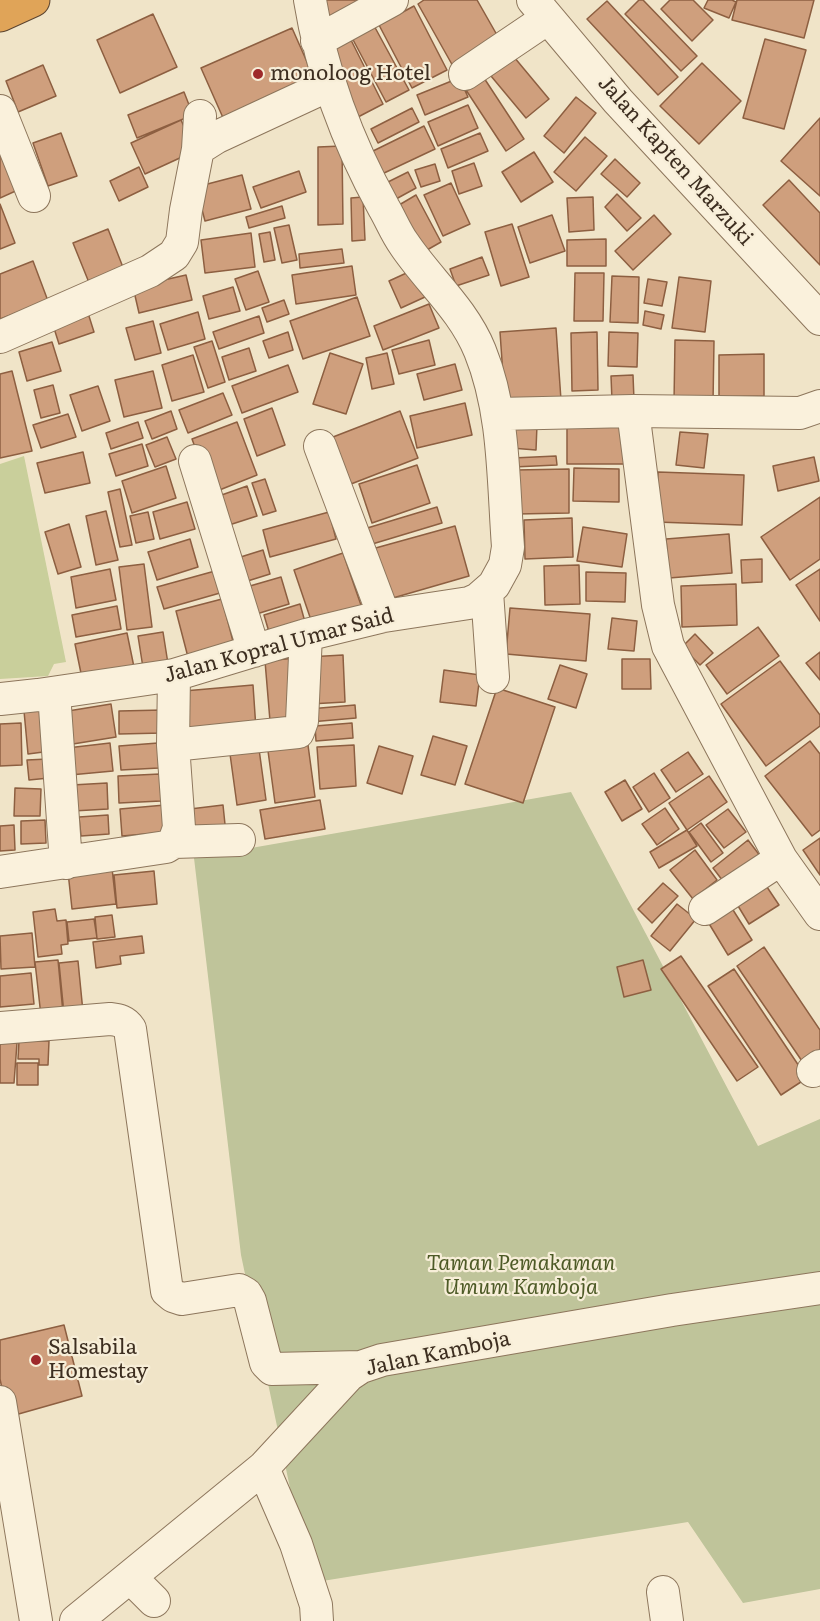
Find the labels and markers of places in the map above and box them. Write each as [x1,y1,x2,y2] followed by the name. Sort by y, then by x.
[270,61,431,87] place label: monoloog Hotel
[251,67,265,81] marker: monoloog Hotel
[48,1335,148,1385] place label: Salsabila Homestay
[29,1353,43,1367] marker: Salsabila Homestay

